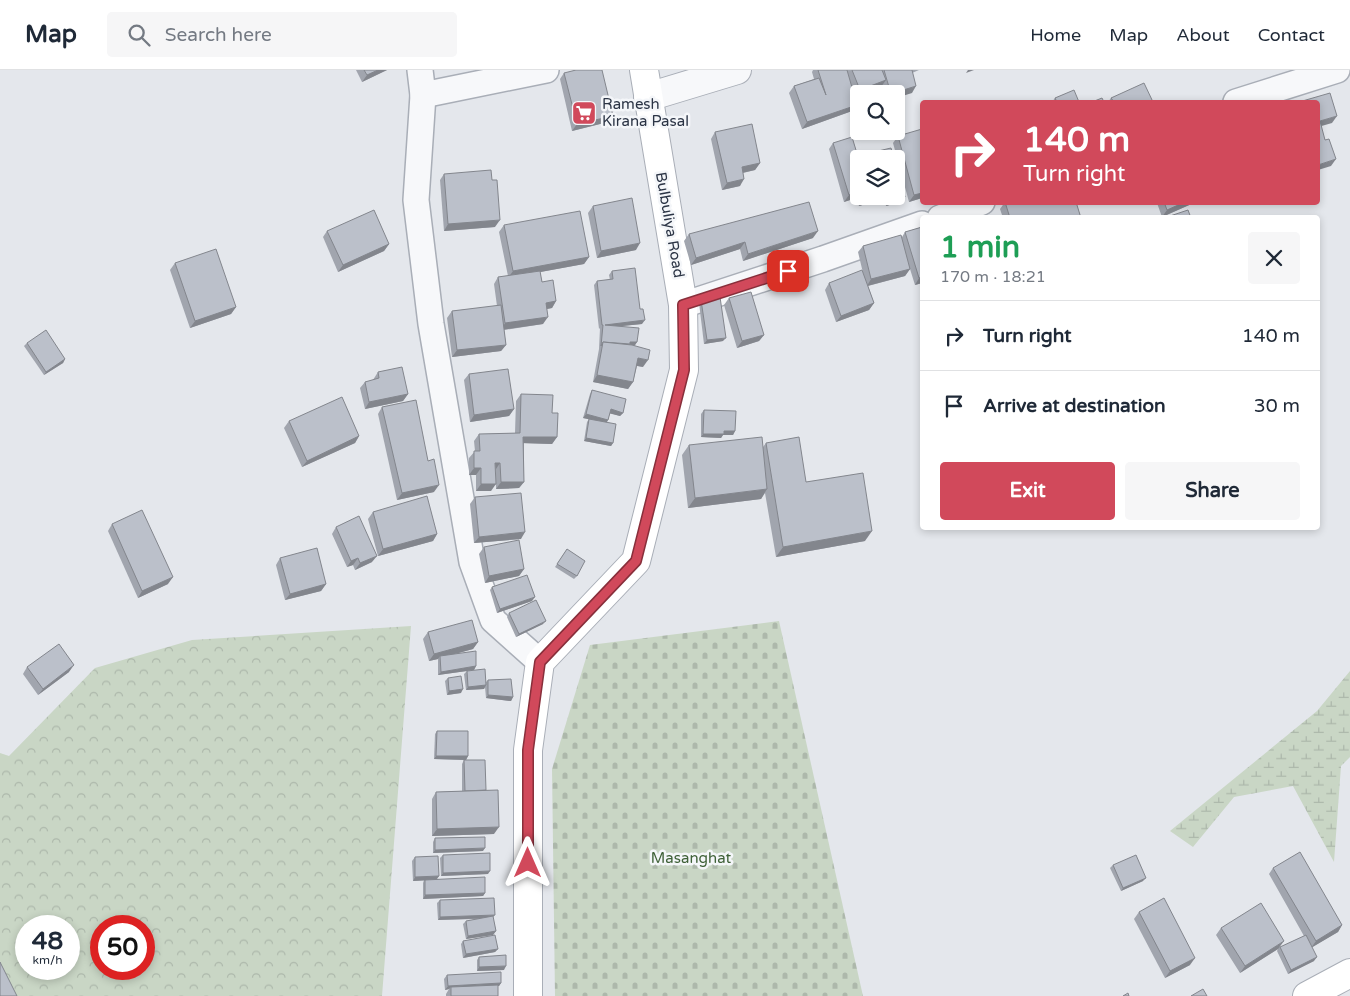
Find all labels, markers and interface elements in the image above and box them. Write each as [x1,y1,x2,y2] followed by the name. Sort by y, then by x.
[107,12,457,57] search box
[25,20,77,49] text: Map
[125,21,153,49] icon: search
[165,24,272,46] text: Search here
[1030,24,1081,46] text: Home
[1109,24,1148,46] text: Map
[1176,24,1230,46] text: About
[1258,24,1325,46] text: Contact
[850,85,905,205] map controls
[850,85,905,140] button: search
[602,95,689,130] place label: Ramesh Kirana Pasal
[571,100,597,126] supermarket icon: Ramesh Kirana Pasal
[1023,119,1130,161] text: 140 m
[940,120,1005,185] icon: right
[850,150,905,205] button: layers
[1023,161,1125,187] text: Turn right
[652,171,688,279] street label: Bulbuliya Road
[940,229,1020,266] text: 1 min
[1248,232,1300,284] button: close
[767,250,809,292] pin
[774,257,802,285] icon: arrive
[940,267,1046,287] text: 170 m · 18:21
[940,322,968,350] icon: right
[983,325,1071,347] text: Turn right
[1242,325,1300,347] text: 140 m
[940,392,968,420] icon: arrive
[983,395,1166,417] text: Arrive at destination
[1254,395,1300,417] text: 30 m
[940,462,1115,520] button: Exit
[1125,462,1300,520] button: Share
[501,836,553,888] position arrow
[651,849,731,867] park label: Masanghat
[90,915,155,980] speed limit sign: 50
[32,926,63,956] text: 48
[32,953,63,967] text: km/h

